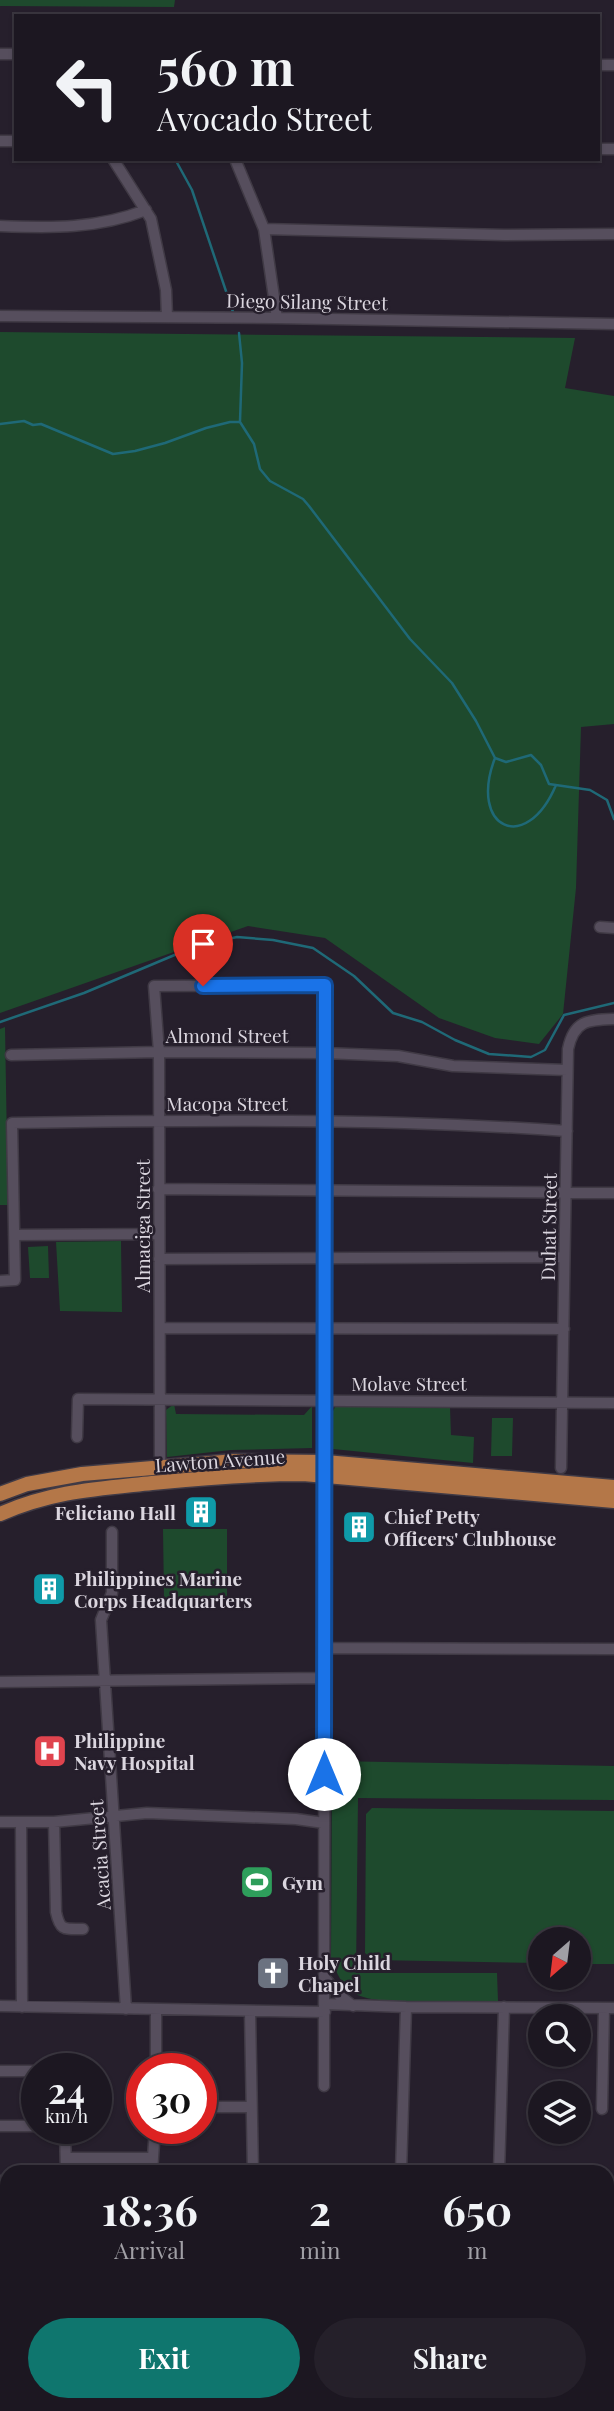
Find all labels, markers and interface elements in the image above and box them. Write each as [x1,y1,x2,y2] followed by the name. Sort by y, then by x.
[157,33,294,98] text: 560 m
[42,42,133,133] icon: left
[157,96,372,139] text: Avocado Street
[226,287,388,315] street label: Diego Silang Street
[173,914,233,986] pin
[184,925,222,963] icon: arrive
[165,1022,289,1048] street label: Almond Street
[166,1090,288,1116] street label: Macopa Street
[129,1159,155,1294] street label: Almaciga Street
[534,1173,562,1281] street label: Duhat Street
[351,1370,467,1396] street label: Molave Street
[154,1442,286,1478] street label: Lawton Avenue
[182,1493,220,1531] building icon: Feliciano Hall
[55,1499,176,1525] place label: Feliciano Hall
[384,1503,556,1551] place label: Chief Petty Officers' Clubhouse
[340,1508,378,1546] building icon: Chief Petty Officers' Clubhouse
[74,1565,253,1613] place label: Philippines Marine Corps Headquarters
[30,1570,68,1608] building icon: Philippines Marine Corps Headquarters
[74,1727,195,1775] place label: Philippine Navy Hospital
[31,1732,69,1770] hospital icon: Philippine Navy Hospital
[287,1737,361,1811] position arrow
[82,1799,116,1912] street label: Acacia Street
[238,1863,276,1901] sports icon: Gym
[282,1869,323,1895] place label: Gym
[528,1927,592,1990] north arrow
[528,1927,591,2144] map controls
[298,1949,392,1997] place label: Holy Child Chapel
[254,1954,292,1992] church icon: Holy Child Chapel
[528,2004,591,2067] button: search
[126,2053,217,2144] speed limit sign: 30
[48,2066,85,2113] text: 24
[528,2081,591,2144] button: layers
[45,2104,88,2128] text: km/h
[102,2181,198,2237] text: 18:36
[309,2181,331,2237] text: 2
[442,2181,512,2237] text: 650
[114,2234,185,2265] text: Arrival
[300,2234,340,2265] text: min
[467,2234,487,2265] text: m
[28,2318,300,2398] button: Exit
[314,2318,586,2398] button: Share

